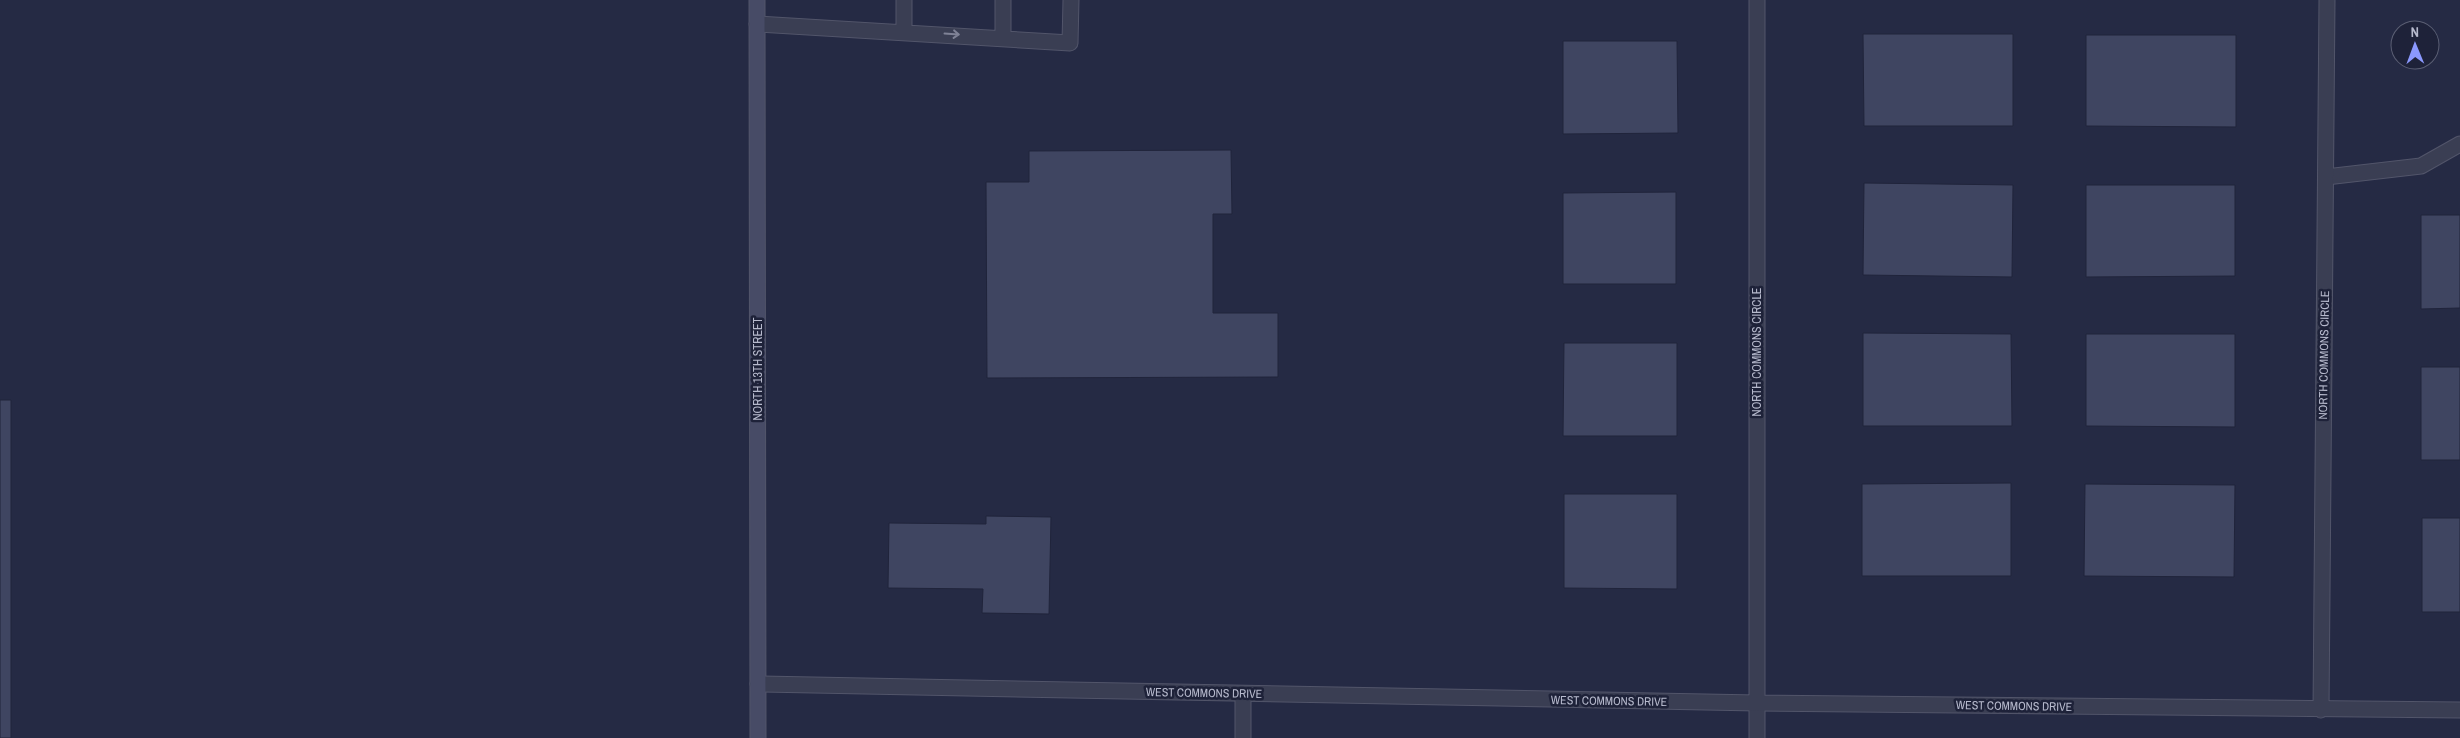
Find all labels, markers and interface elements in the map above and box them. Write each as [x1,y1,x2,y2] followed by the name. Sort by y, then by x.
[2390,20,2440,70] north arrow
[2410,23,2419,41] text: N
[944,30,960,39] one-way arrow
[1749,288,1765,416] street label: NORTH COMMONS CIRCLE
[2315,290,2333,420] street label: NORTH COMMONS CIRCLE
[750,317,766,421] street label: NORTH 13TH STREET
[1146,684,1262,702] street label: WEST COMMONS DRIVE
[1551,692,1667,710] street label: WEST COMMONS DRIVE
[1956,697,2072,715] street label: WEST COMMONS DRIVE

